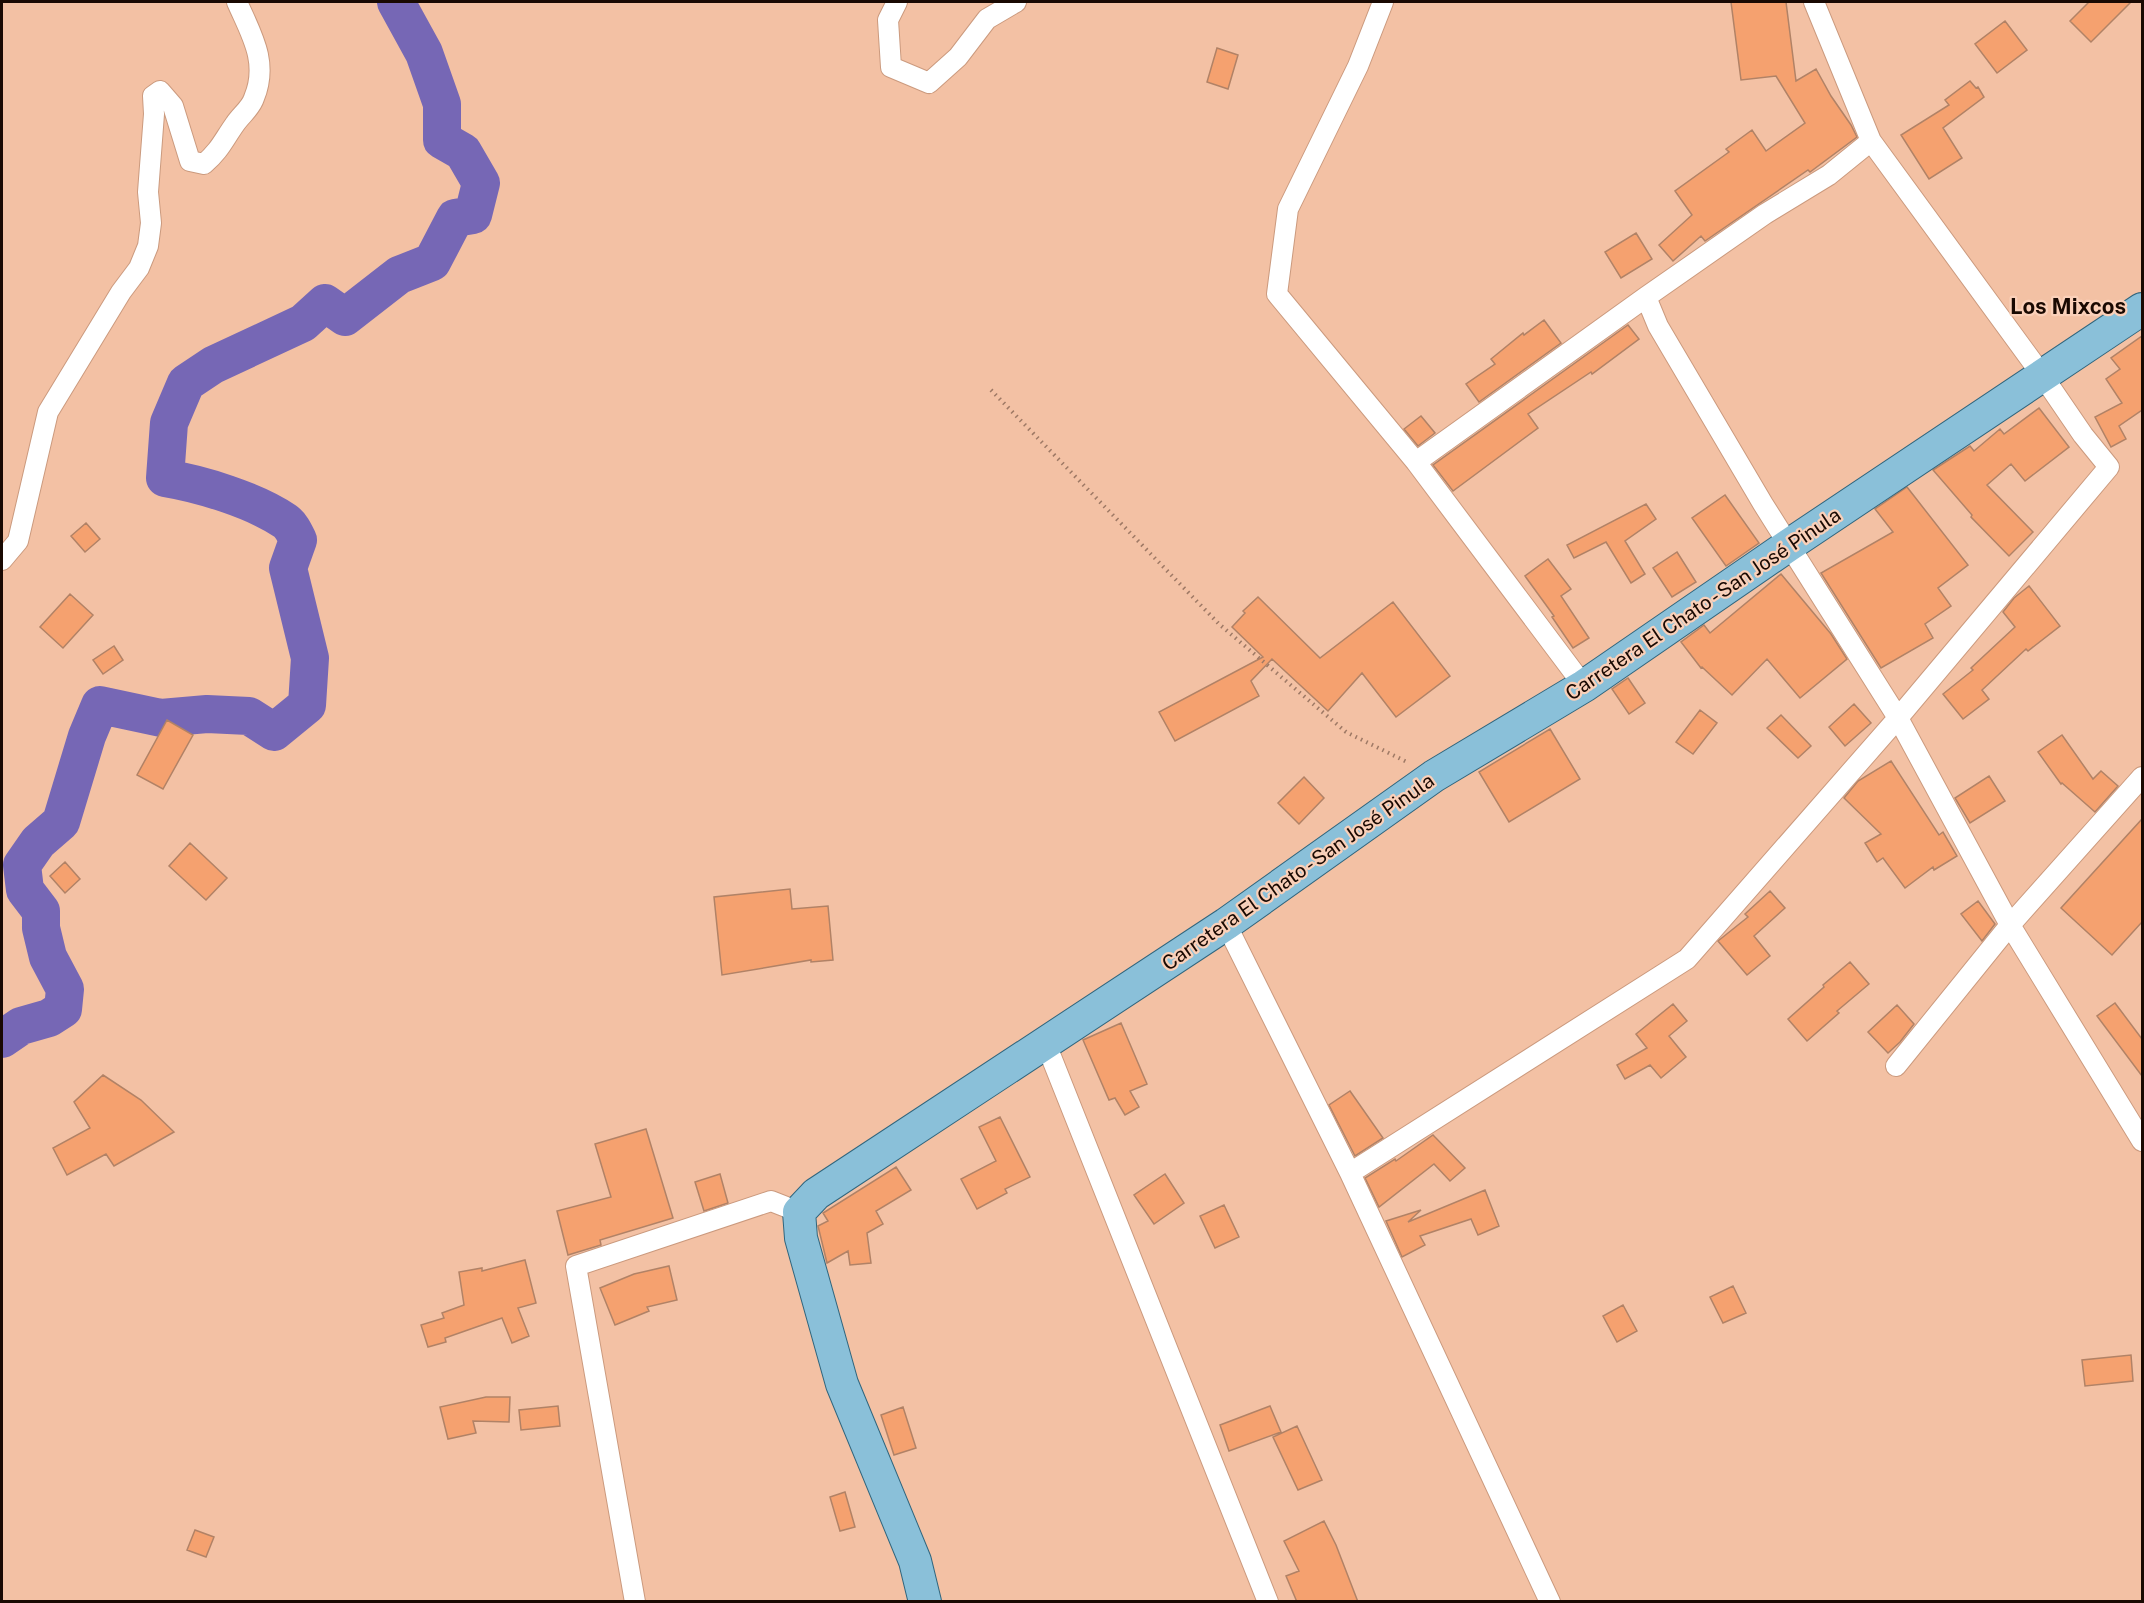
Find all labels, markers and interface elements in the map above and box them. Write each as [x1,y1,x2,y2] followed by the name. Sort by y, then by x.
[2010,293,2126,319] district label: Los Mixcos
[1561,503,1845,705] street label: Carretera El Chato - San José Pinula
[1157,768,1439,976] street label: Carretera El Chato - San José Pinula

